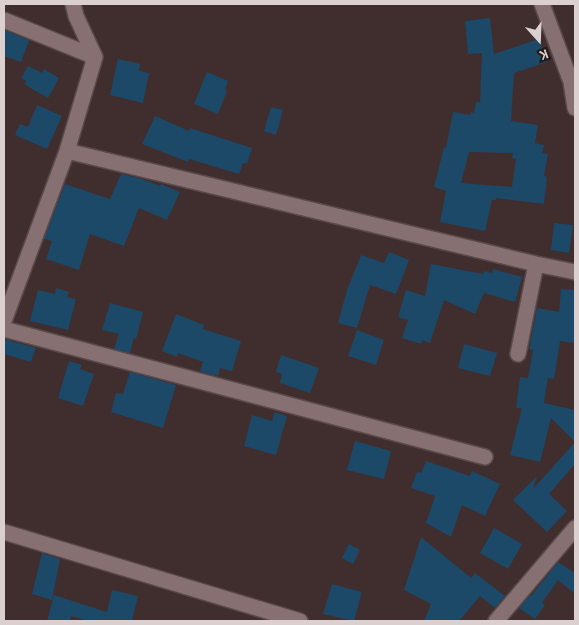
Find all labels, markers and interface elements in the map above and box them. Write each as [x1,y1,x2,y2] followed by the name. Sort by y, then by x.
[514,15,564,65] north arrow
[538,46,550,62] text: K

